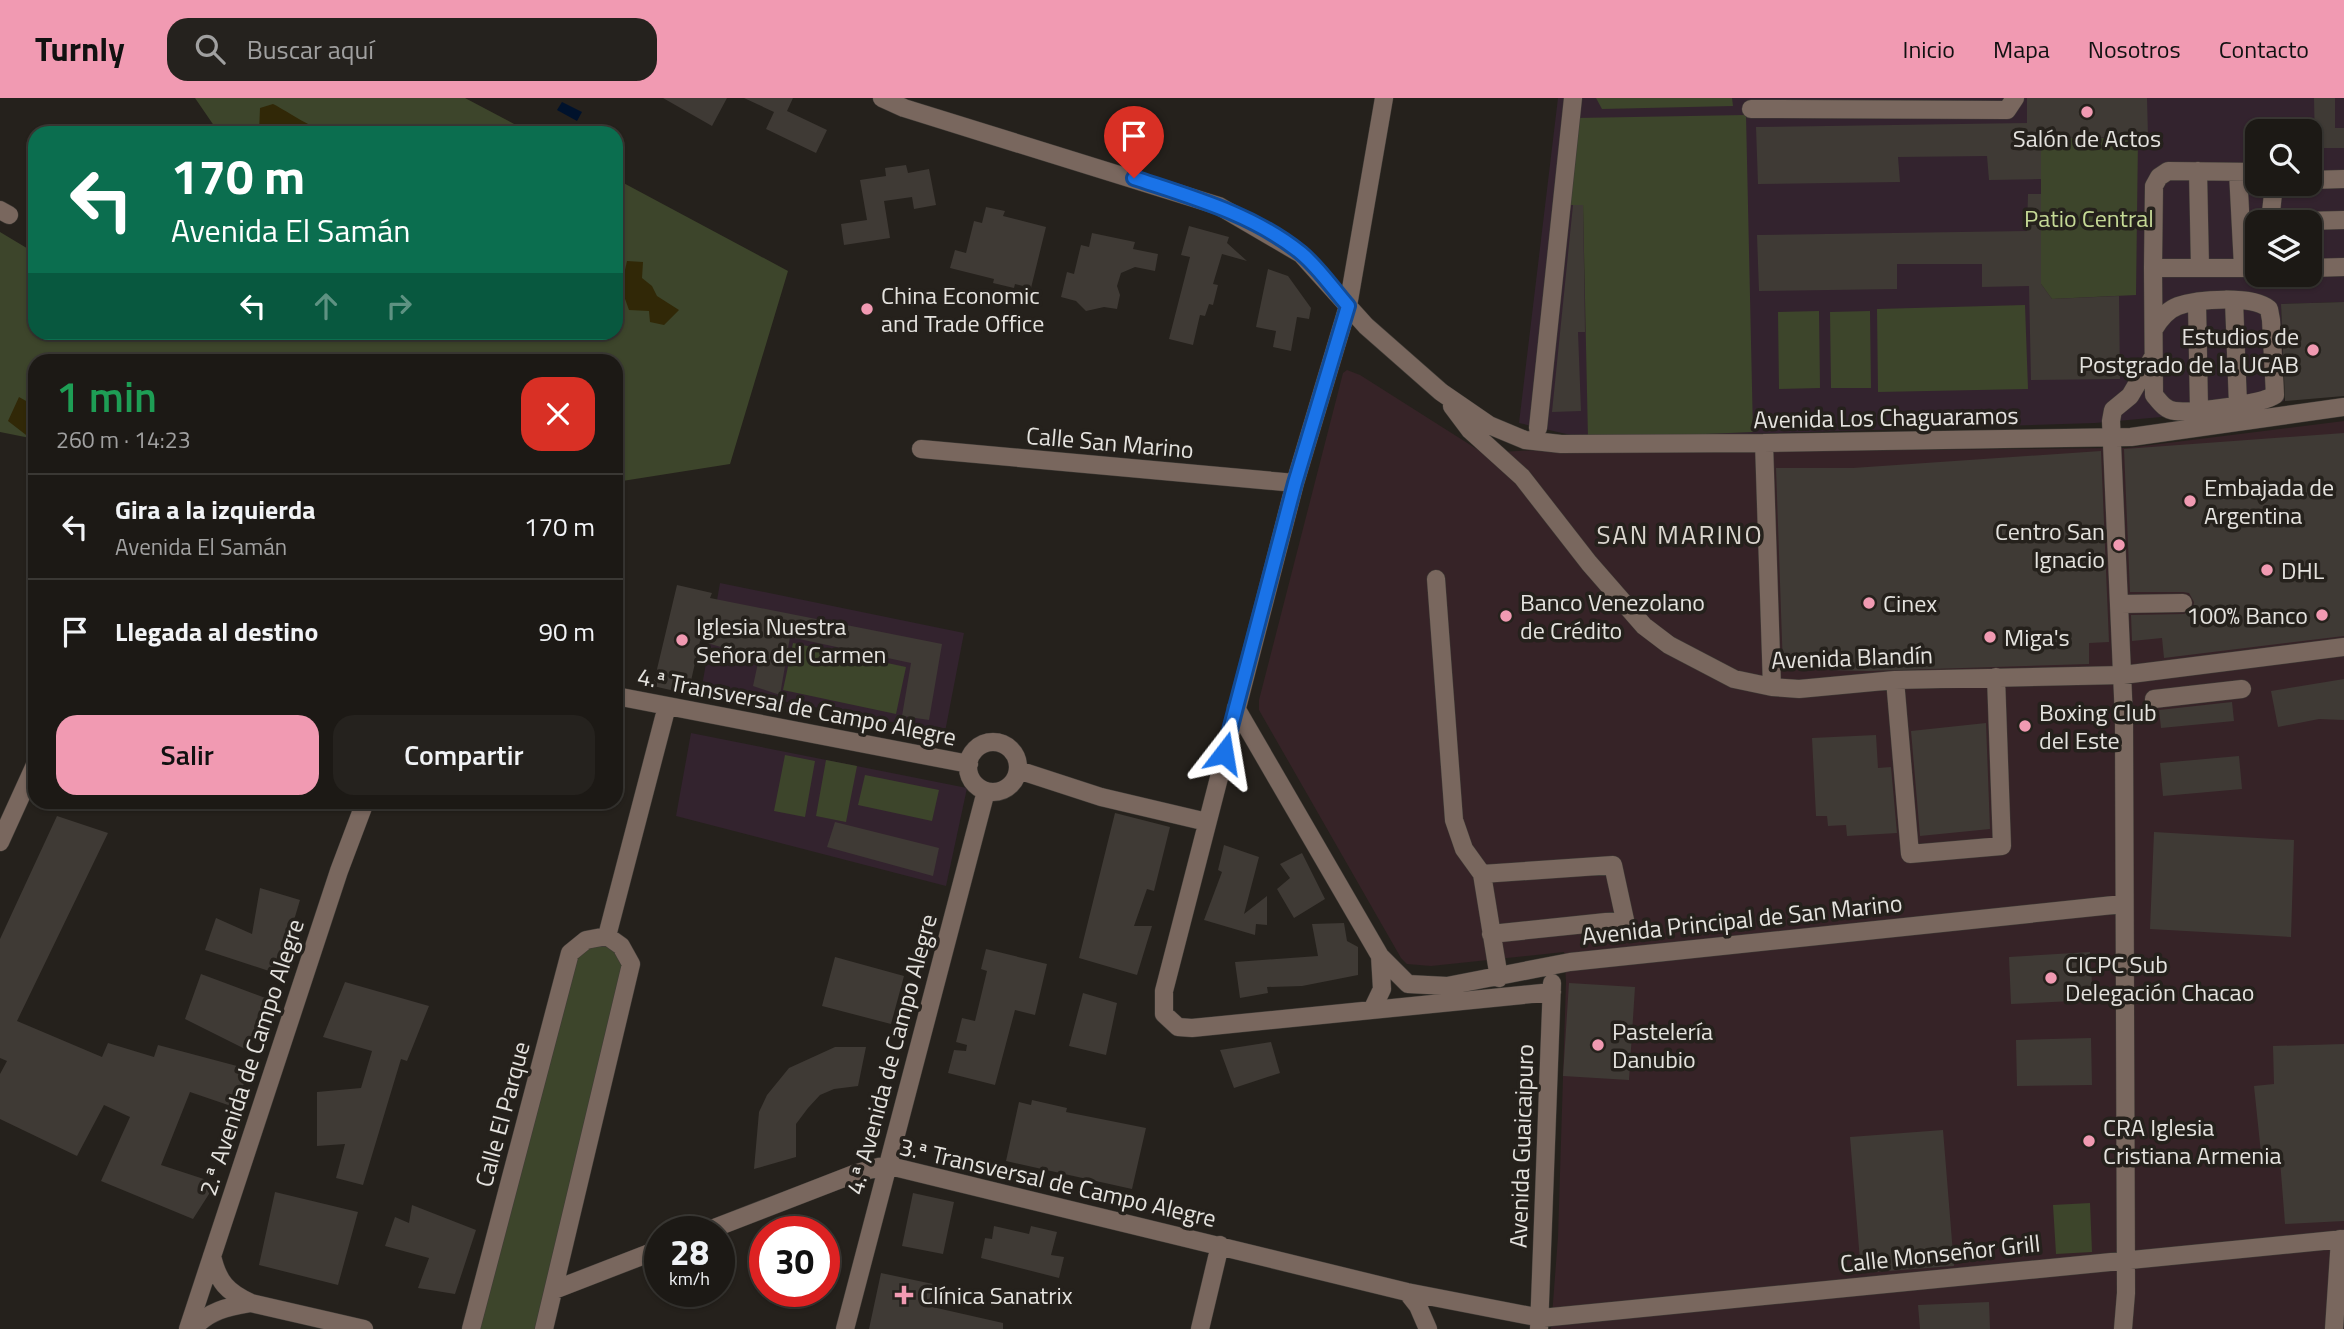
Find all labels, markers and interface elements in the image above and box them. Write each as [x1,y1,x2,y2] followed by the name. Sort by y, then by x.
[167,18,657,81] search box
[35,24,125,74] text: Turnly
[191,30,229,68] icon: search
[247,30,374,69] text: Buscar aquí
[1903,31,1955,67] text: Inicio
[1993,31,2050,67] text: Mapa
[2088,31,2181,67] text: Nosotros
[2219,31,2309,67] text: Contacto
[2079,104,2095,120] marker: Salón de Actos
[1104,106,1164,178] pin
[1115,117,1153,155] icon: arrive
[2245,119,2322,287] map controls
[2245,119,2322,196] button: search
[2013,120,2161,156] place label: Salón de Actos
[171,138,305,213] text: 170 m
[56,154,147,245] icon: left
[2024,200,2154,236] park label: Patio Central
[171,206,410,254] text: Avenida El Samán
[2245,210,2322,287] button: layers
[881,277,1044,341] place label: China Economic and Trade Office
[234,287,272,325] icon: left
[307,287,345,325] icon: ahead
[380,287,418,325] icon: right
[859,301,875,317] marker: China Economic and Trade Office
[2079,318,2299,382] place label: Estudios de Postgrado de la UCAB
[2305,342,2321,358] marker: Estudios de Postgrado de la UCAB
[56,364,157,428] text: 1 min
[521,377,595,451] button: close
[1753,397,2019,437] street label: Avenida Los Chaguaramos
[1025,417,1195,467] street label: Calle San Marino
[56,422,191,457] text: 260 m · 14:23
[2204,469,2334,533] place label: Embajada de Argentina
[115,490,316,529] text: Gira a la izquierda
[2182,493,2198,509] marker: Embajada de Argentina
[524,507,595,546] text: 170 m
[56,508,94,546] icon: left
[1995,513,2105,577] place label: Centro San Ignacio
[1596,515,1764,554] district label: SAN MARINO
[115,529,287,564] text: Avenida El Samán
[2111,537,2127,553] marker: Centro San Ignacio
[2281,552,2325,588] place label: DHL
[2259,562,2275,578] marker: DHL
[1520,584,1705,648] place label: Banco Venezolano de Crédito
[1883,585,1937,621] place label: Cinex
[1861,595,1877,611] marker: Cinex
[2186,597,2308,633] place label: 100% Banco
[2314,607,2330,623] marker: 100% Banco
[696,608,886,672] place label: Iglesia Nuestra Señora del Carmen
[1498,608,1514,624] marker: Banco Venezolano de Crédito
[115,612,318,651] text: Llegada al destino
[538,612,595,651] text: 90 m
[56,613,94,651] icon: arrive
[2004,619,2070,655] place label: Miga's
[1982,629,1998,645] marker: Miga's
[674,632,690,648] marker: Iglesia Nuestra Señora del Carmen
[1771,636,1933,678] street label: Avenida Blandín
[635,657,959,755] street label: 4.ª Transversal de Campo Alegre
[2039,694,2157,758] place label: Boxing Club del Este
[56,715,319,795] button: Salir
[333,715,595,795] button: Compartir
[1187,716,1261,790] position arrow
[2017,718,2033,734] marker: Boxing Club del Este
[1580,884,1904,954] street label: Avenida Principal de San Marino
[836,910,946,1198] street label: 4.ª Avenida de Campo Alegre
[189,914,313,1200] street label: 2.ª Avenida de Campo Alegre
[2065,946,2254,1010] place label: CICPC Sub Delegación Chacao
[2043,970,2059,986] marker: CICPC Sub Delegación Chacao
[1612,1013,1713,1077] place label: Pastelería Danubio
[465,1037,539,1191] street label: Calle El Parque
[1590,1037,1606,1053] marker: Pastelería Danubio
[1499,1043,1543,1249] street label: Avenida Guaicaipuro
[2103,1109,2282,1173] place label: CRA Iglesia Cristiana Armenia
[896,1128,1220,1236] street label: 3.ª Transversal de Campo Alegre
[2081,1133,2097,1149] marker: CRA Iglesia Cristiana Armenia
[749,1216,840,1307] speed limit sign: 30
[670,1225,709,1279] text: 28
[1838,1225,2042,1281] street label: Calle Monseñor Grill
[669,1265,710,1292] text: km/h
[920,1277,1073,1313] place label: Clínica Sanatrix
[894,1285,914,1305] marker: Clínica Sanatrix

